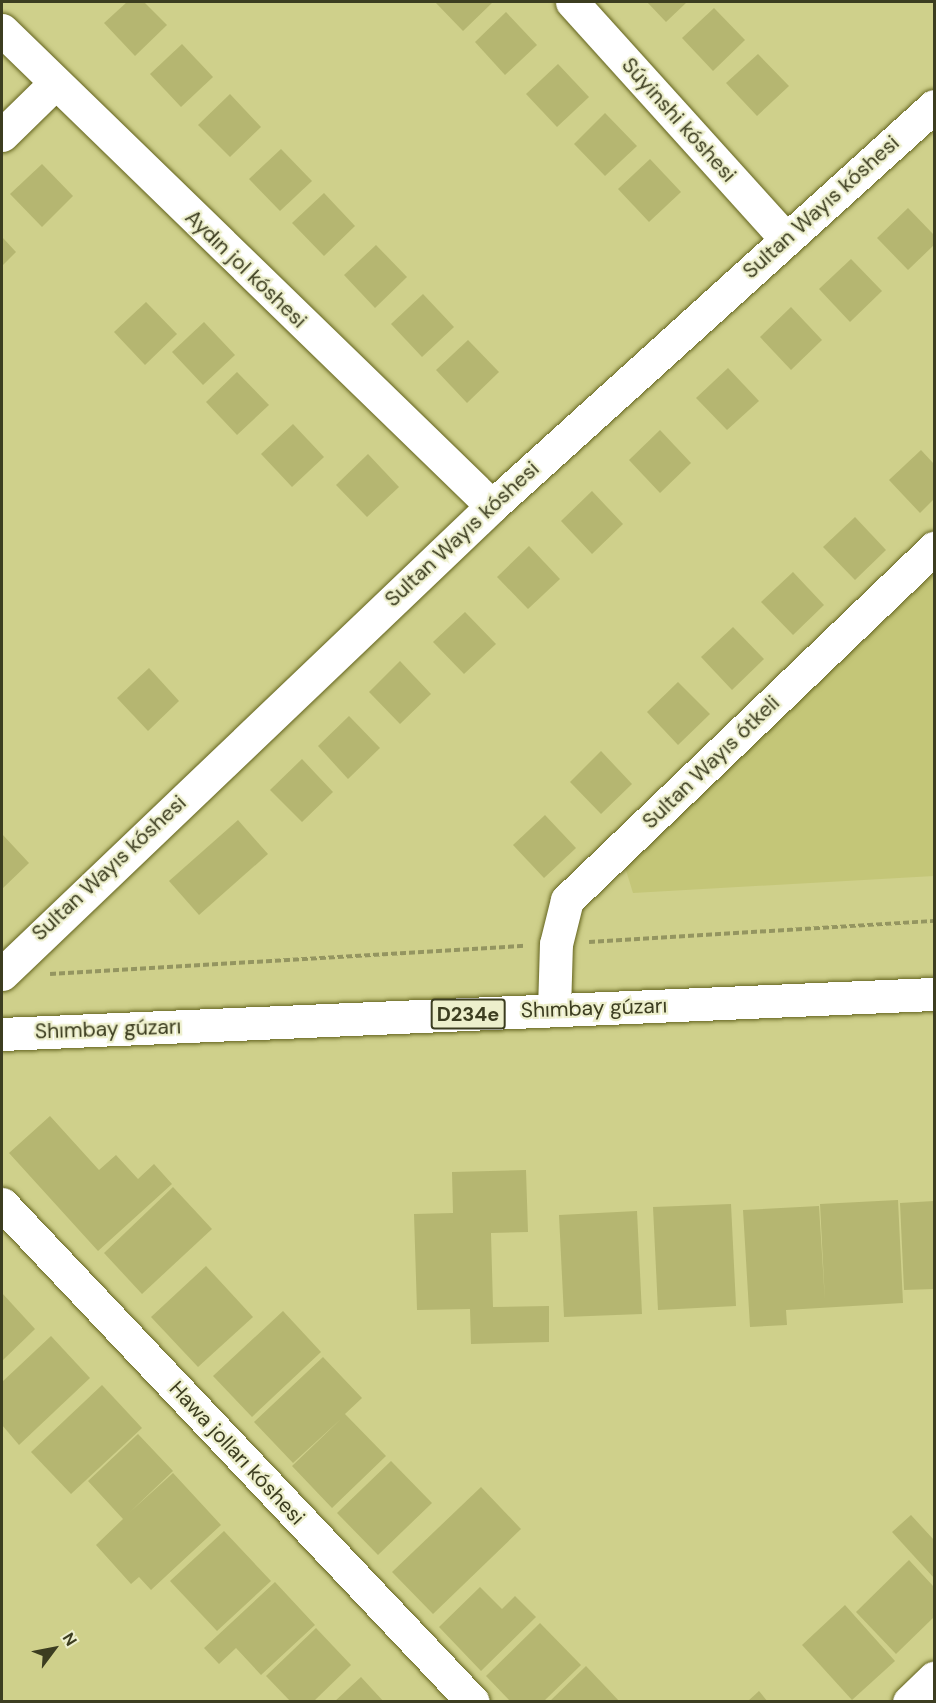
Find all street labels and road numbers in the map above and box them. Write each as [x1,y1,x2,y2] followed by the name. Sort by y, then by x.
[617,53,741,187] street label: Súyinshi kóshesi
[738,130,904,284] street label: Sultan Wayıs kóshesi
[180,205,312,333] street label: Aydın jol kóshesi
[380,456,544,612] street label: Sultan Wayıs kóshesi
[637,690,785,834] street label: Sultan Wayıs ótkeli
[27,790,191,946] street label: Sultan Wayıs kóshesi
[520,993,668,1023] street label: Shımbay gúzarı
[430,997,506,1031] road number: D234e
[34,1014,182,1044] street label: Shımbay gúzarı
[164,1376,310,1530] street label: Hawa jolları kóshesi

